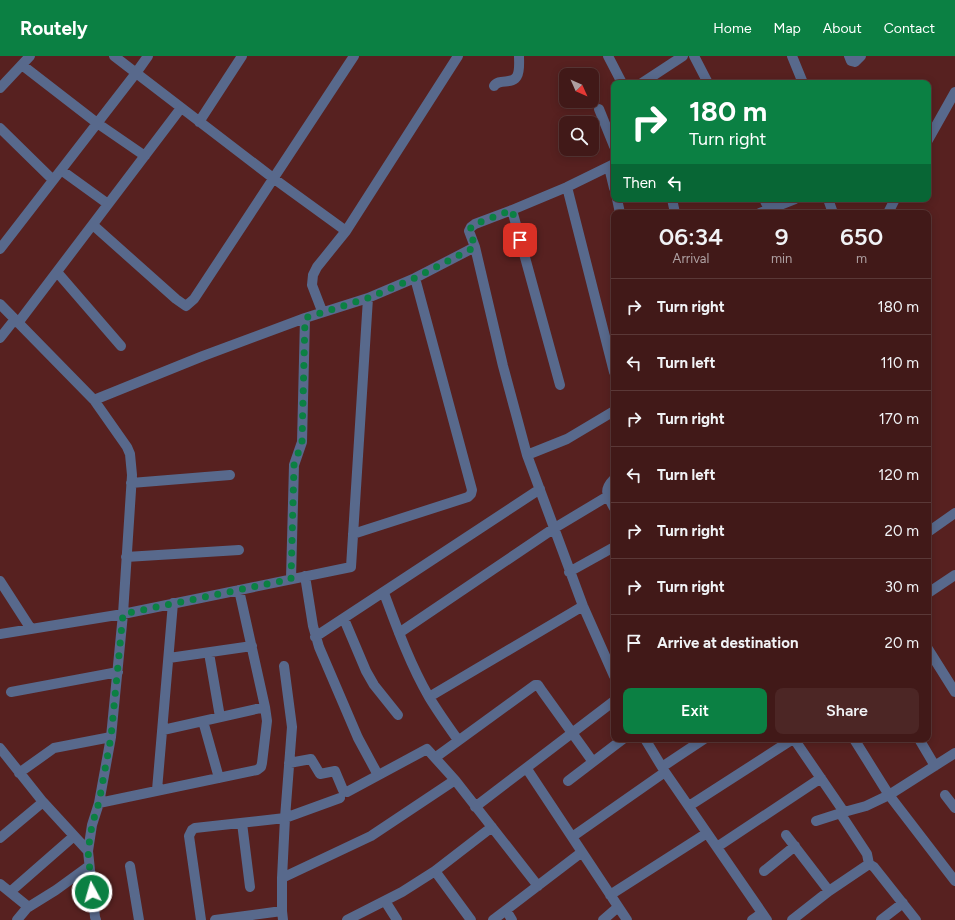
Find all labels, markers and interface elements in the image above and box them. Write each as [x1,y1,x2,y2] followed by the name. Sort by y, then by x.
[20,17,88,40] text: Routely
[713,20,752,37] text: Home
[774,20,801,37] text: Map
[823,20,862,37] text: About
[884,20,935,37] text: Contact
[559,68,599,108] north arrow
[559,68,599,156] map controls
[689,94,767,128] text: 180 m
[623,96,675,148] icon: right
[559,116,599,156] button: search
[689,128,766,150] text: Turn right
[664,172,686,194] icon: left
[623,174,656,192] text: Then
[659,222,723,251] text: 06:34
[775,222,788,251] text: 9
[840,222,883,251] text: 650
[503,223,537,257] pin
[509,229,531,251] icon: arrive
[673,251,709,266] text: Arrival
[771,251,792,266] text: min
[856,251,867,266] text: m
[623,296,645,318] icon: right
[657,298,725,316] text: Turn right
[878,298,919,316] text: 180 m
[623,352,645,374] icon: left
[657,354,715,372] text: Turn left
[881,354,919,372] text: 110 m
[623,408,645,430] icon: right
[657,410,725,428] text: Turn right
[879,410,919,428] text: 170 m
[623,464,645,486] icon: left
[657,466,715,484] text: Turn left
[878,466,919,484] text: 120 m
[623,520,645,542] icon: right
[657,522,725,540] text: Turn right
[885,522,919,540] text: 20 m
[623,576,645,598] icon: right
[657,578,725,596] text: Turn right
[885,578,919,596] text: 30 m
[623,632,645,654] icon: arrive
[657,634,798,652] text: Arrive at destination
[885,634,919,652] text: 20 m
[623,688,767,734] button: Exit
[775,688,919,734] button: Share
[71,871,113,913] position arrow

